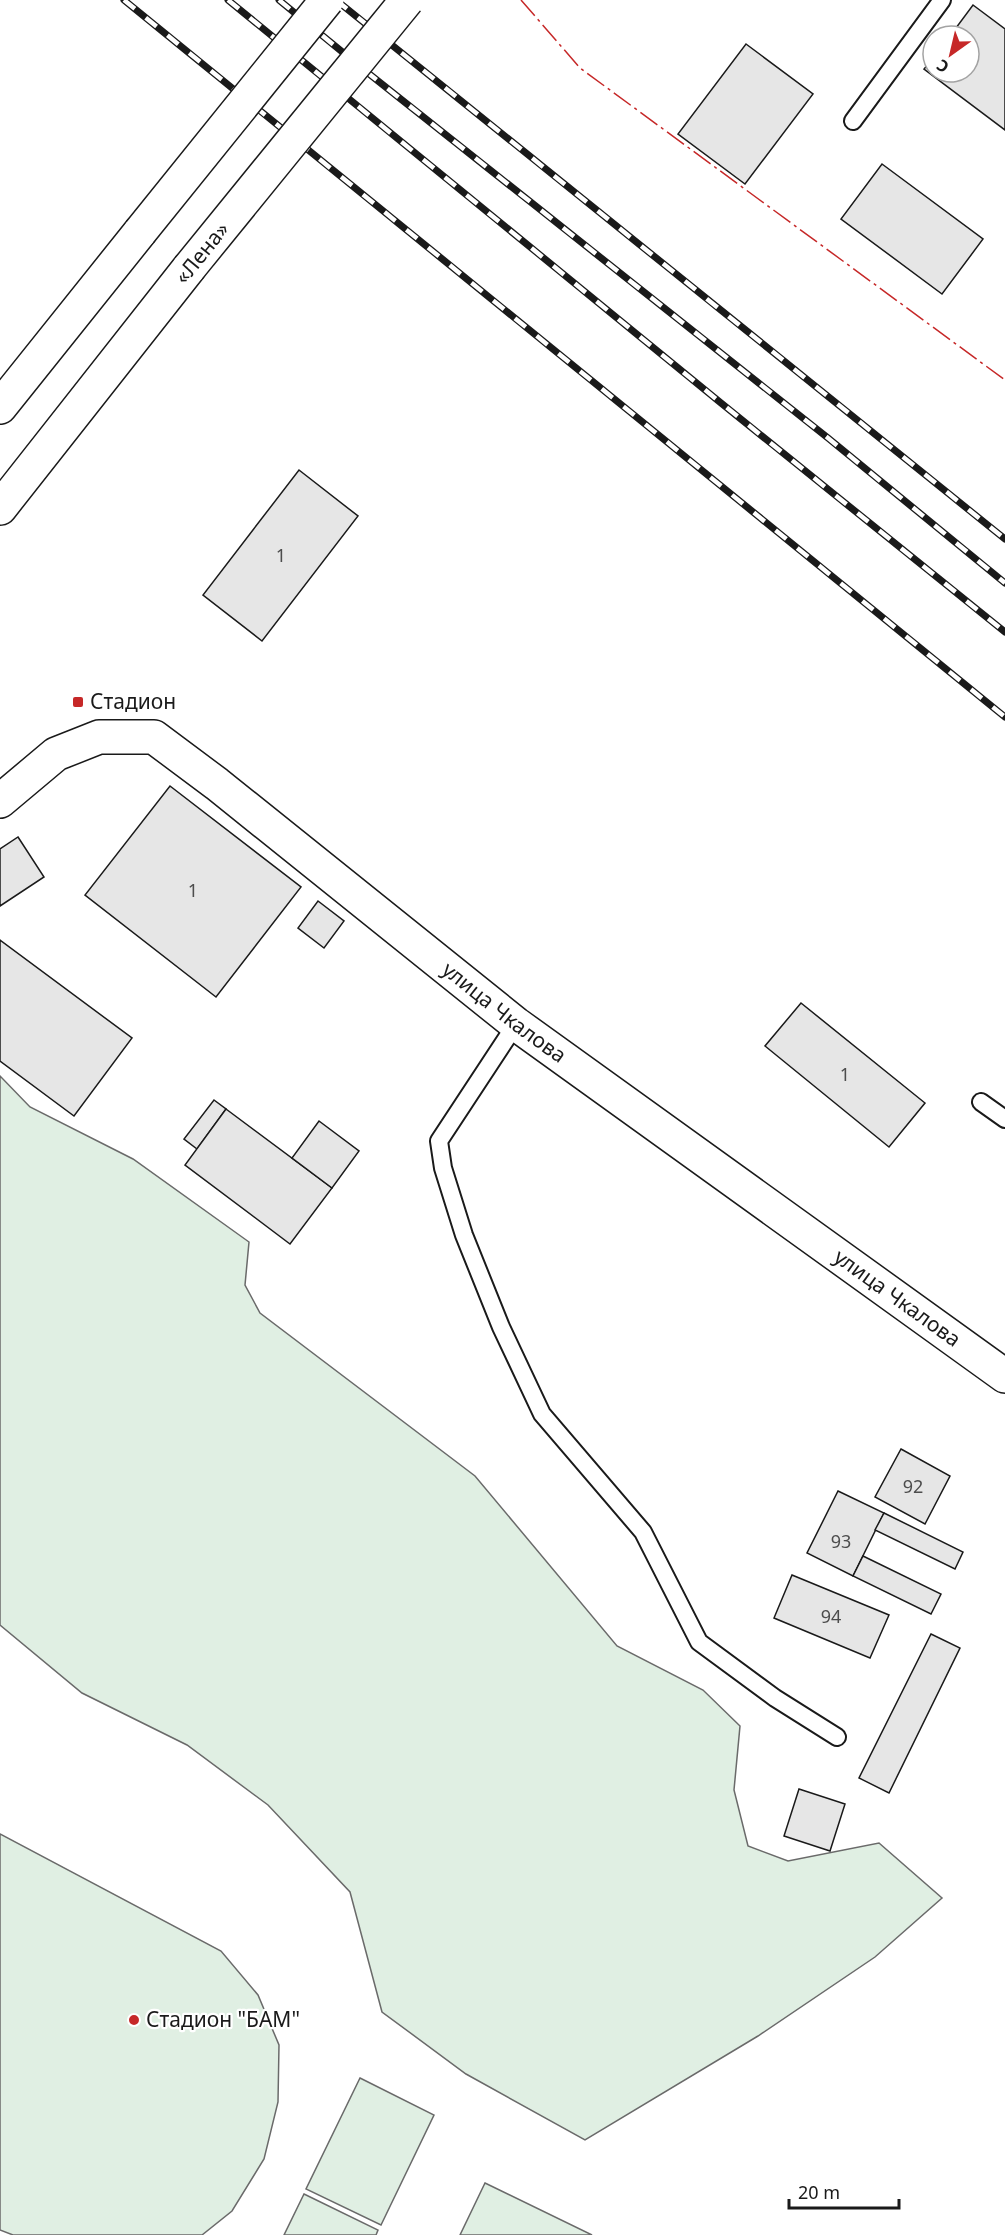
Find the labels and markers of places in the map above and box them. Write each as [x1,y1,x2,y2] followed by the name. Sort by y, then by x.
[90,687,176,715] place label: Стадион
[71,695,85,709] marker: Стадион
[146,2005,300,2033] place label: Стадион "БАМ"
[127,2013,141,2027] marker: Стадион "БАМ"

